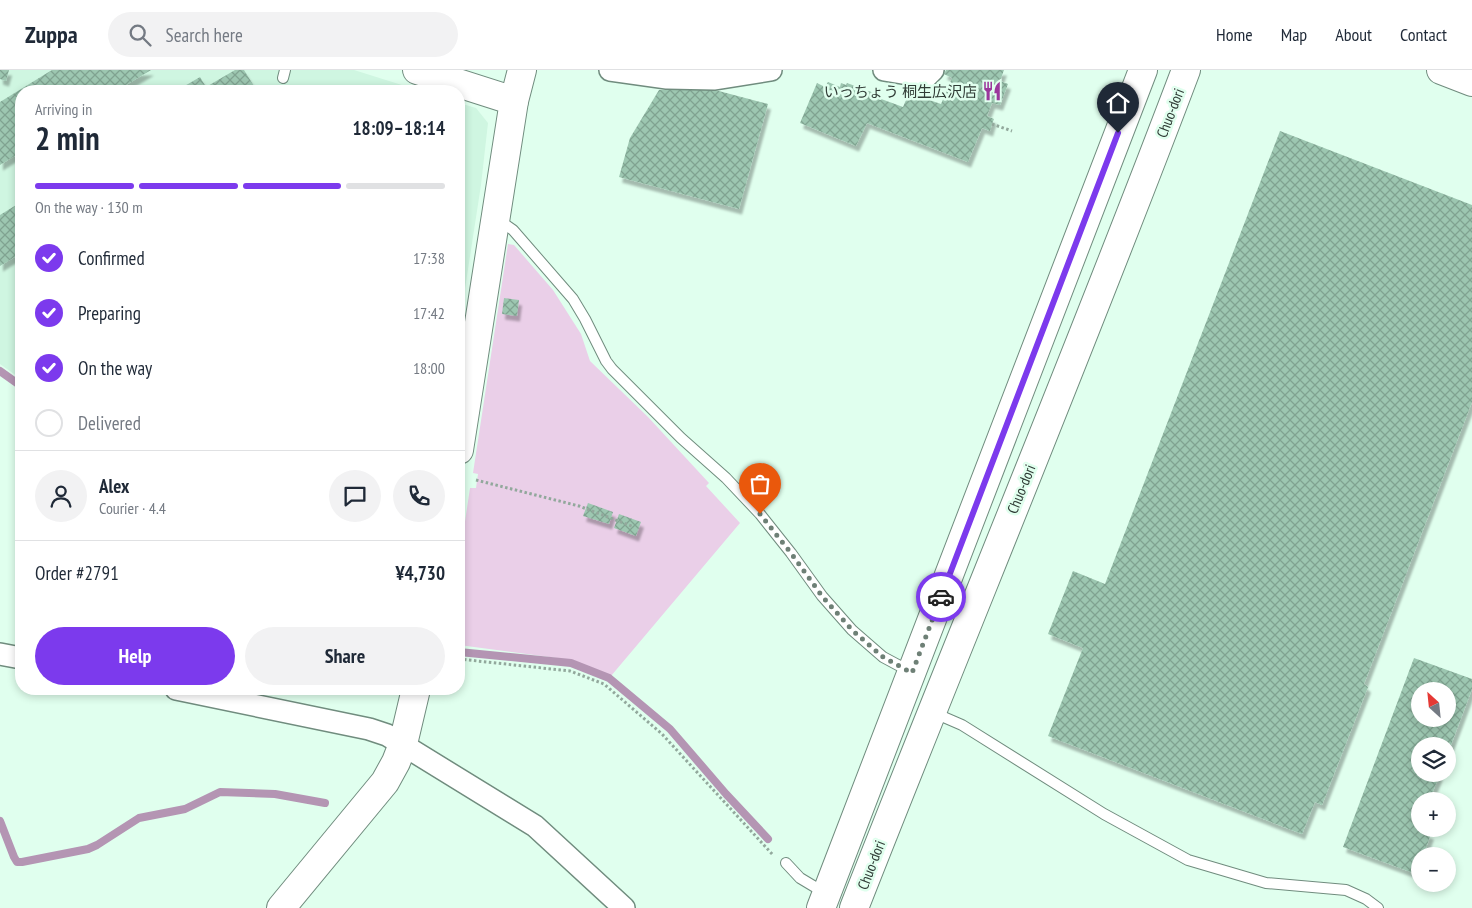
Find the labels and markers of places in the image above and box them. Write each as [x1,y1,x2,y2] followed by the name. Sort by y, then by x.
[981,80,1003,102] restaurant icon: いっちょう 桐生広沢店
[824,82,977,101] place label: いっちょう 桐生広沢店
[1097,82,1139,133] pin
[739,463,781,514] pin

